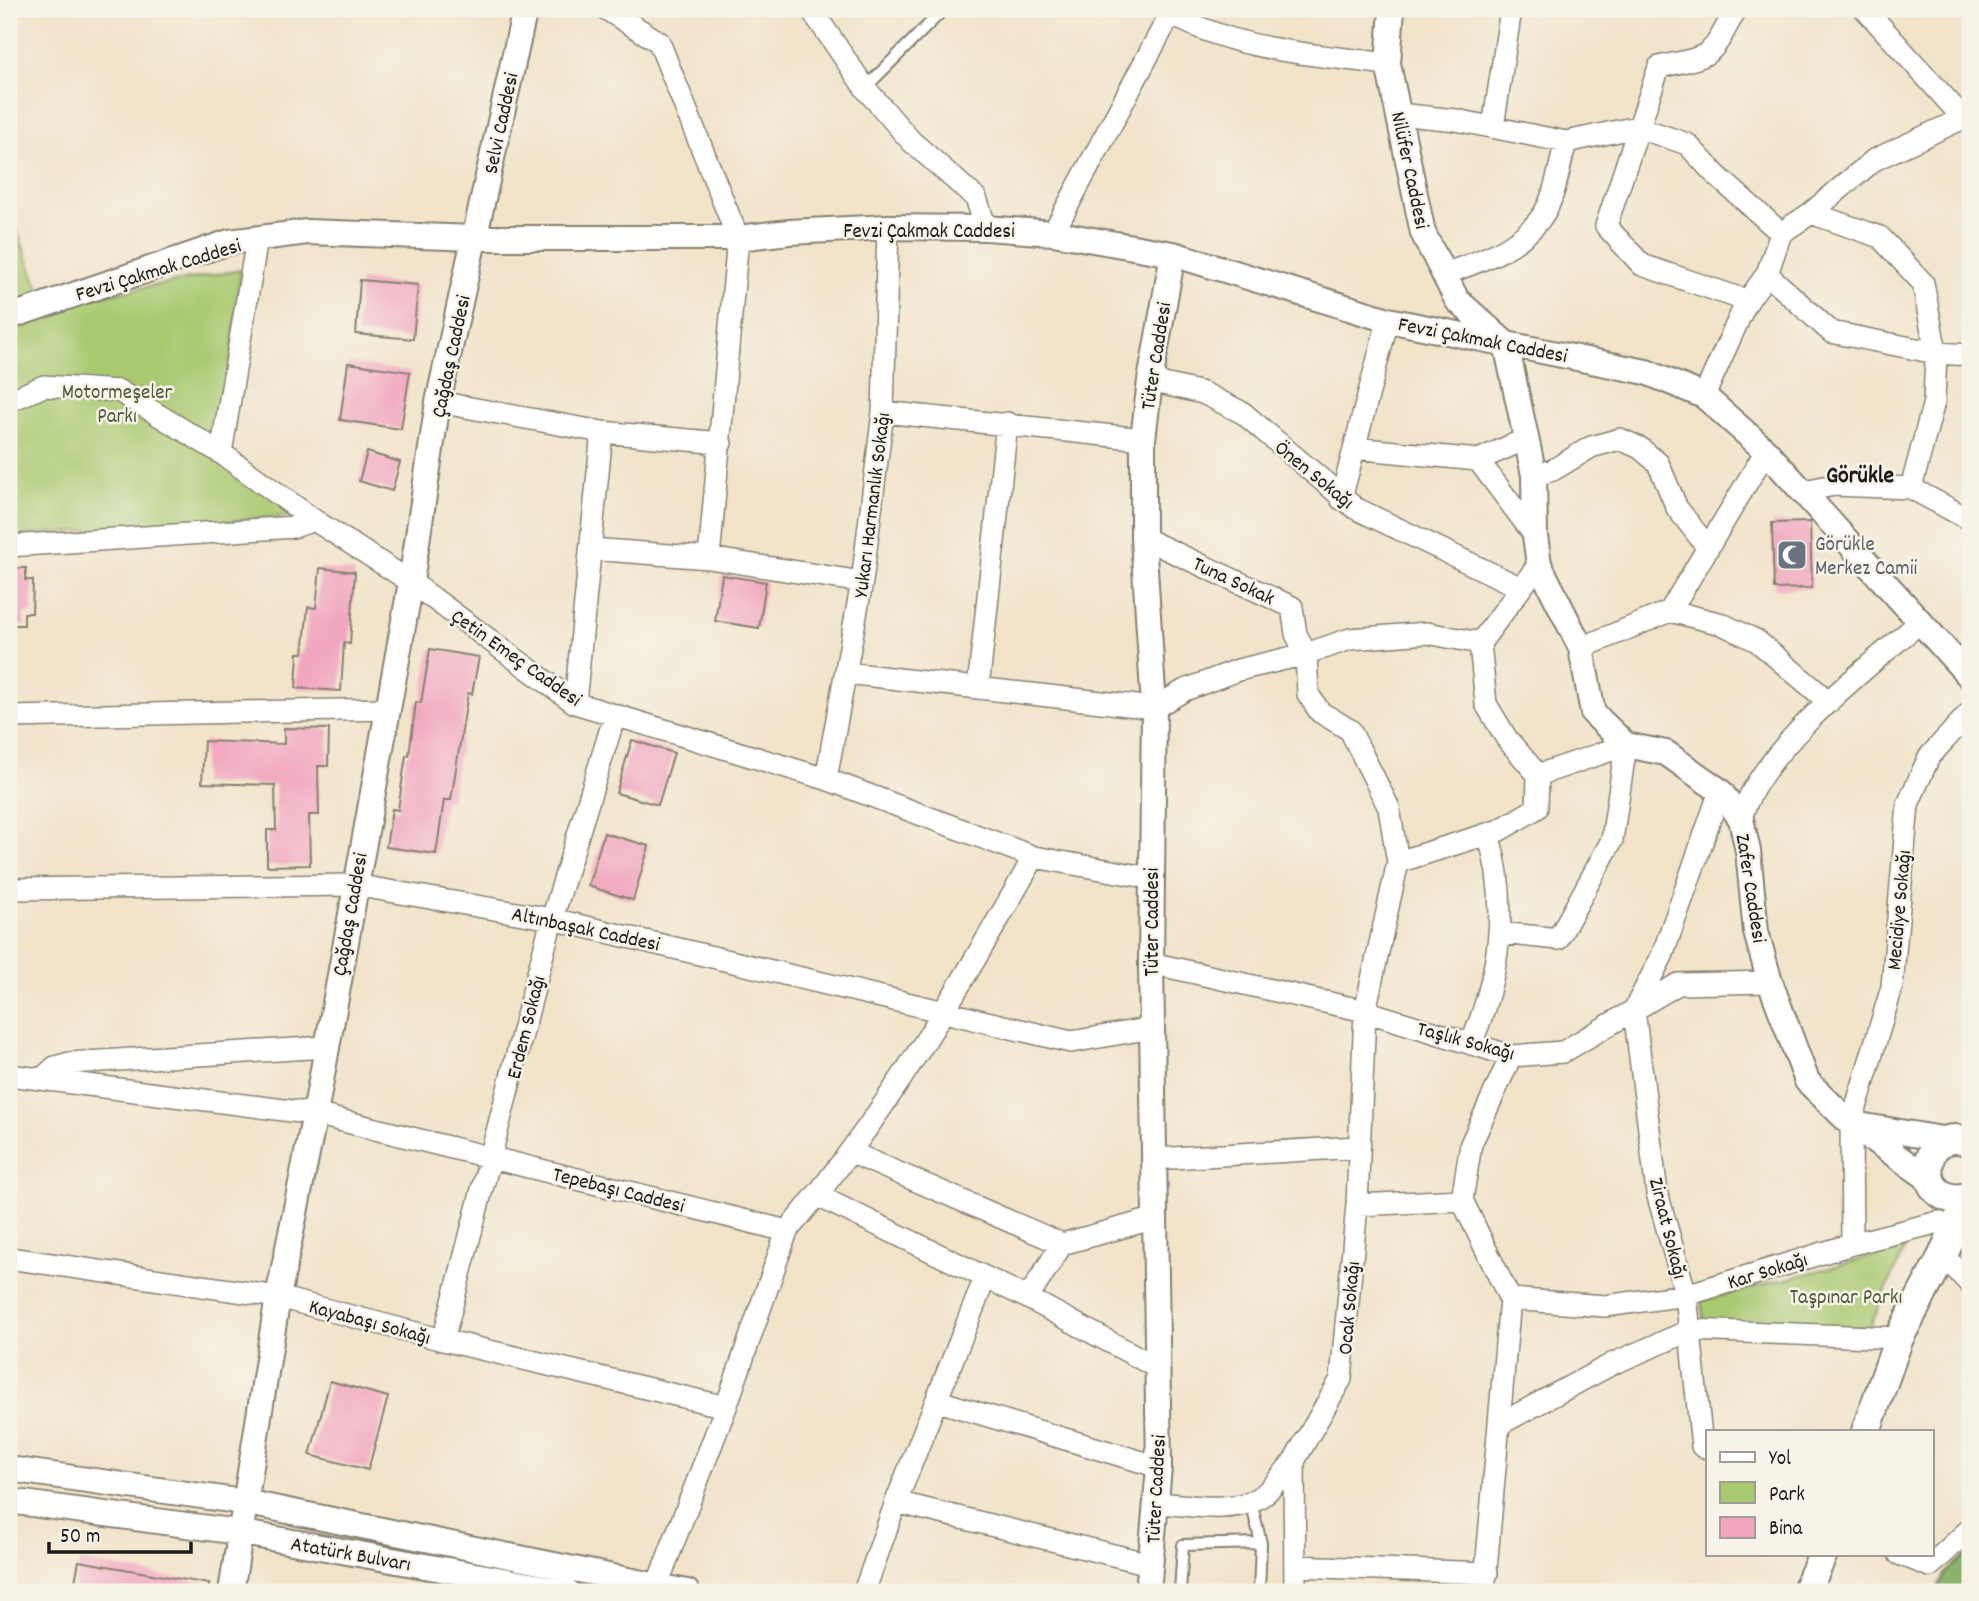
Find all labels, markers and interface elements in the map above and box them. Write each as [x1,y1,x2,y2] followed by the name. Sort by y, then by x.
[478,70,528,177] street label: Selvi Caddesi
[1381,109,1435,232] street label: Nilüfer Caddesi
[843,218,1015,248] street label: Fevzi Çakmak Caddesi
[72,232,246,311] street label: Fevzi Çakmak Caddesi
[425,293,481,420] street label: Çağdaş Caddesi
[1135,300,1181,413] street label: Tüter Caddesi
[1395,311,1570,373] street label: Fevzi Çakmak Caddesi
[62,379,172,433] park label: Motormeşeler Parkı
[848,411,900,600] street label: Yukarı Harmanlık Sokağı
[1267,435,1359,518] street label: Önen Sokağı
[1826,460,1895,494] district label: Görükle
[1815,531,1917,585] place label: Görükle Merkez Camii
[1775,538,1809,572] mosque icon: Görükle Merkez Camii
[1187,551,1279,615] street label: Tuna Sokak
[444,603,587,716] street label: Çetin Emeç Caddesi
[1726,832,1772,945] street label: Zafer Caddesi
[1881,849,1921,971] street label: Mecidiye Sokağı
[326,851,378,978] street label: Çağdaş Caddesi
[1139,867,1169,976] street label: Tüter Caddesi
[508,901,662,961] street label: Altınbaşak Caddesi
[501,973,555,1083] street label: Erdem Sokağı
[1413,1016,1517,1070] street label: Taşlık Sokağı
[549,1161,688,1223] street label: Tepebaşı Caddesi
[1639,1175,1693,1282] street label: Ziraat Sokağı
[1724,1246,1812,1299] street label: Kar Sokağı
[1332,1260,1370,1356] street label: Ocak Sokağı
[1790,1284,1902,1314] park label: Taşpınar Parkı
[305,1293,433,1355] street label: Kayabaşı Sokağı
[1706,1430,1934,1556] legend
[1140,1434,1176,1544] street label: Tüter Caddesi
[1769,1445,1791,1475] text: Yol
[1769,1481,1805,1511] text: Park
[49,1510,191,1554] scale bar
[1769,1515,1803,1545] text: Bina
[60,1523,100,1553] text: 50 m
[288,1531,413,1581] street label: Atatürk Bulvarı

